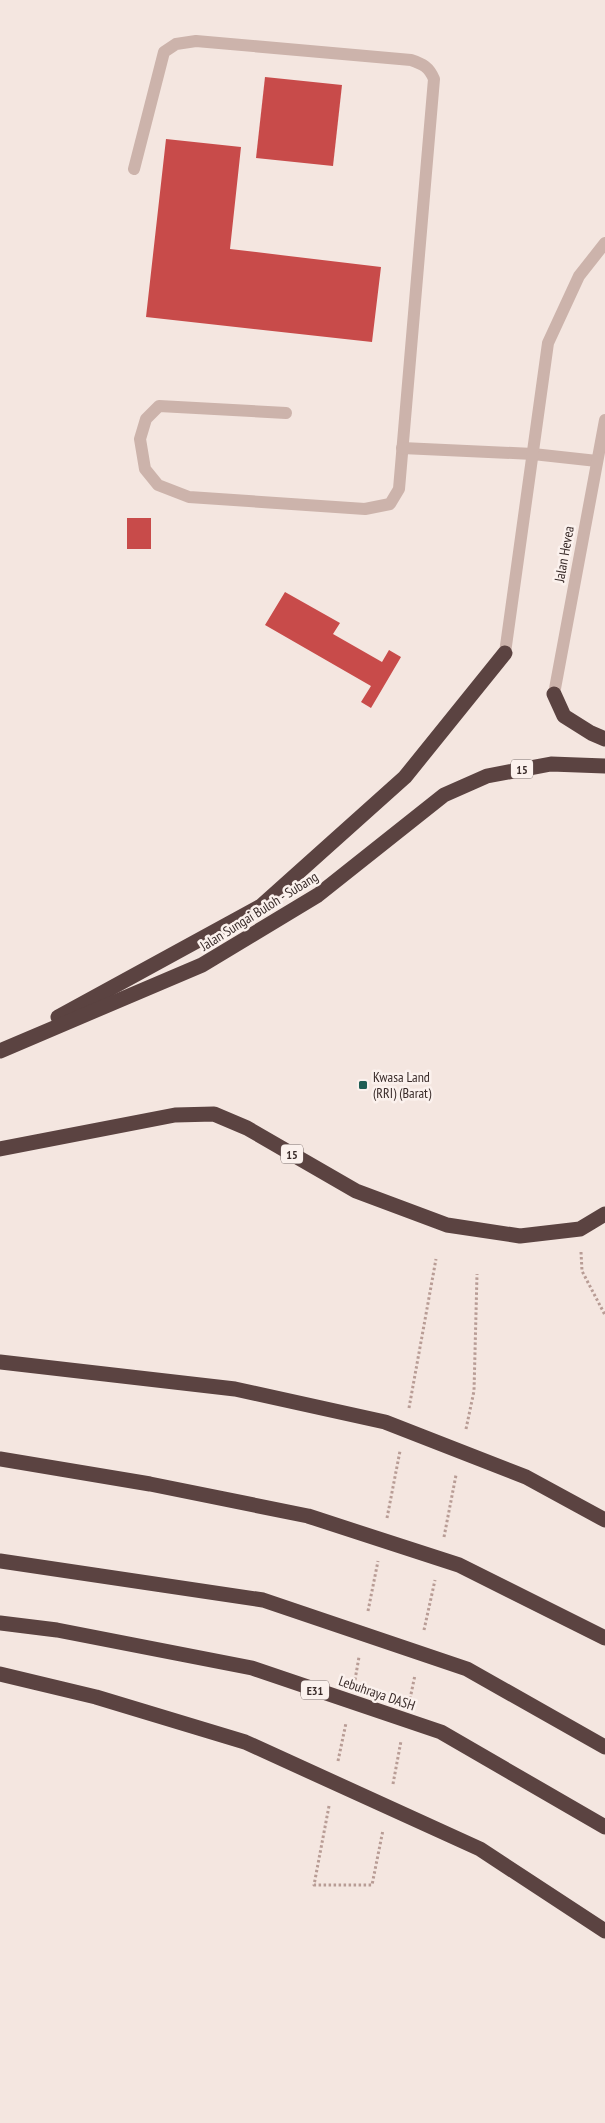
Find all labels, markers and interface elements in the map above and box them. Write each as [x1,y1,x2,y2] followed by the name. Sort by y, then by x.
[550,524,578,585] street label: Jalan Hevea
[511,760,533,779] road number: 15
[196,867,321,955] street label: Jalan Sungai Buloh - Subang
[373,1068,432,1102] place label: Kwasa Land (RRI) (Barat)
[357,1079,369,1091] marker: Kwasa Land (RRI) (Barat)
[281,1144,303,1164] road number: 15
[336,1672,418,1714] street label: Lebuhraya DASH
[301,1680,329,1700] road number: E31

